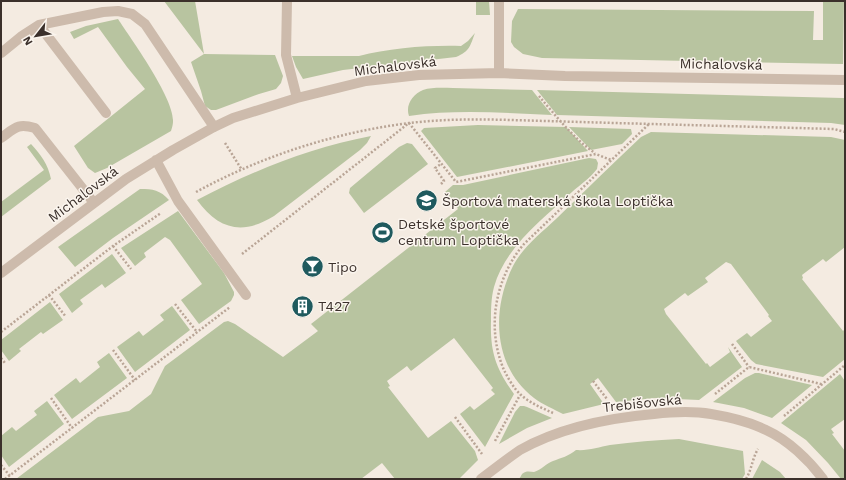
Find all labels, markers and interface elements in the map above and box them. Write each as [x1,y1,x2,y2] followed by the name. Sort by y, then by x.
[16,16,56,56] north arrow
[20,34,36,48] text: N
[353,53,437,79] street label: Michalovská
[679,55,763,73] street label: Michalovská
[45,163,121,225] street label: Michalovská
[413,188,439,214] school or university icon: Športová materská škola Loptička
[442,193,674,209] place label: Športová materská škola Loptička
[398,216,519,248] place label: Detské športové centrum Loptička
[370,219,396,245] sports icon: Detské športové centrum Loptička
[299,254,325,280] bar icon: Tipo
[328,259,357,275] place label: Tipo
[290,293,316,319] building icon: T427
[318,298,350,314] place label: T427
[602,391,682,415] street label: Trebišovská

